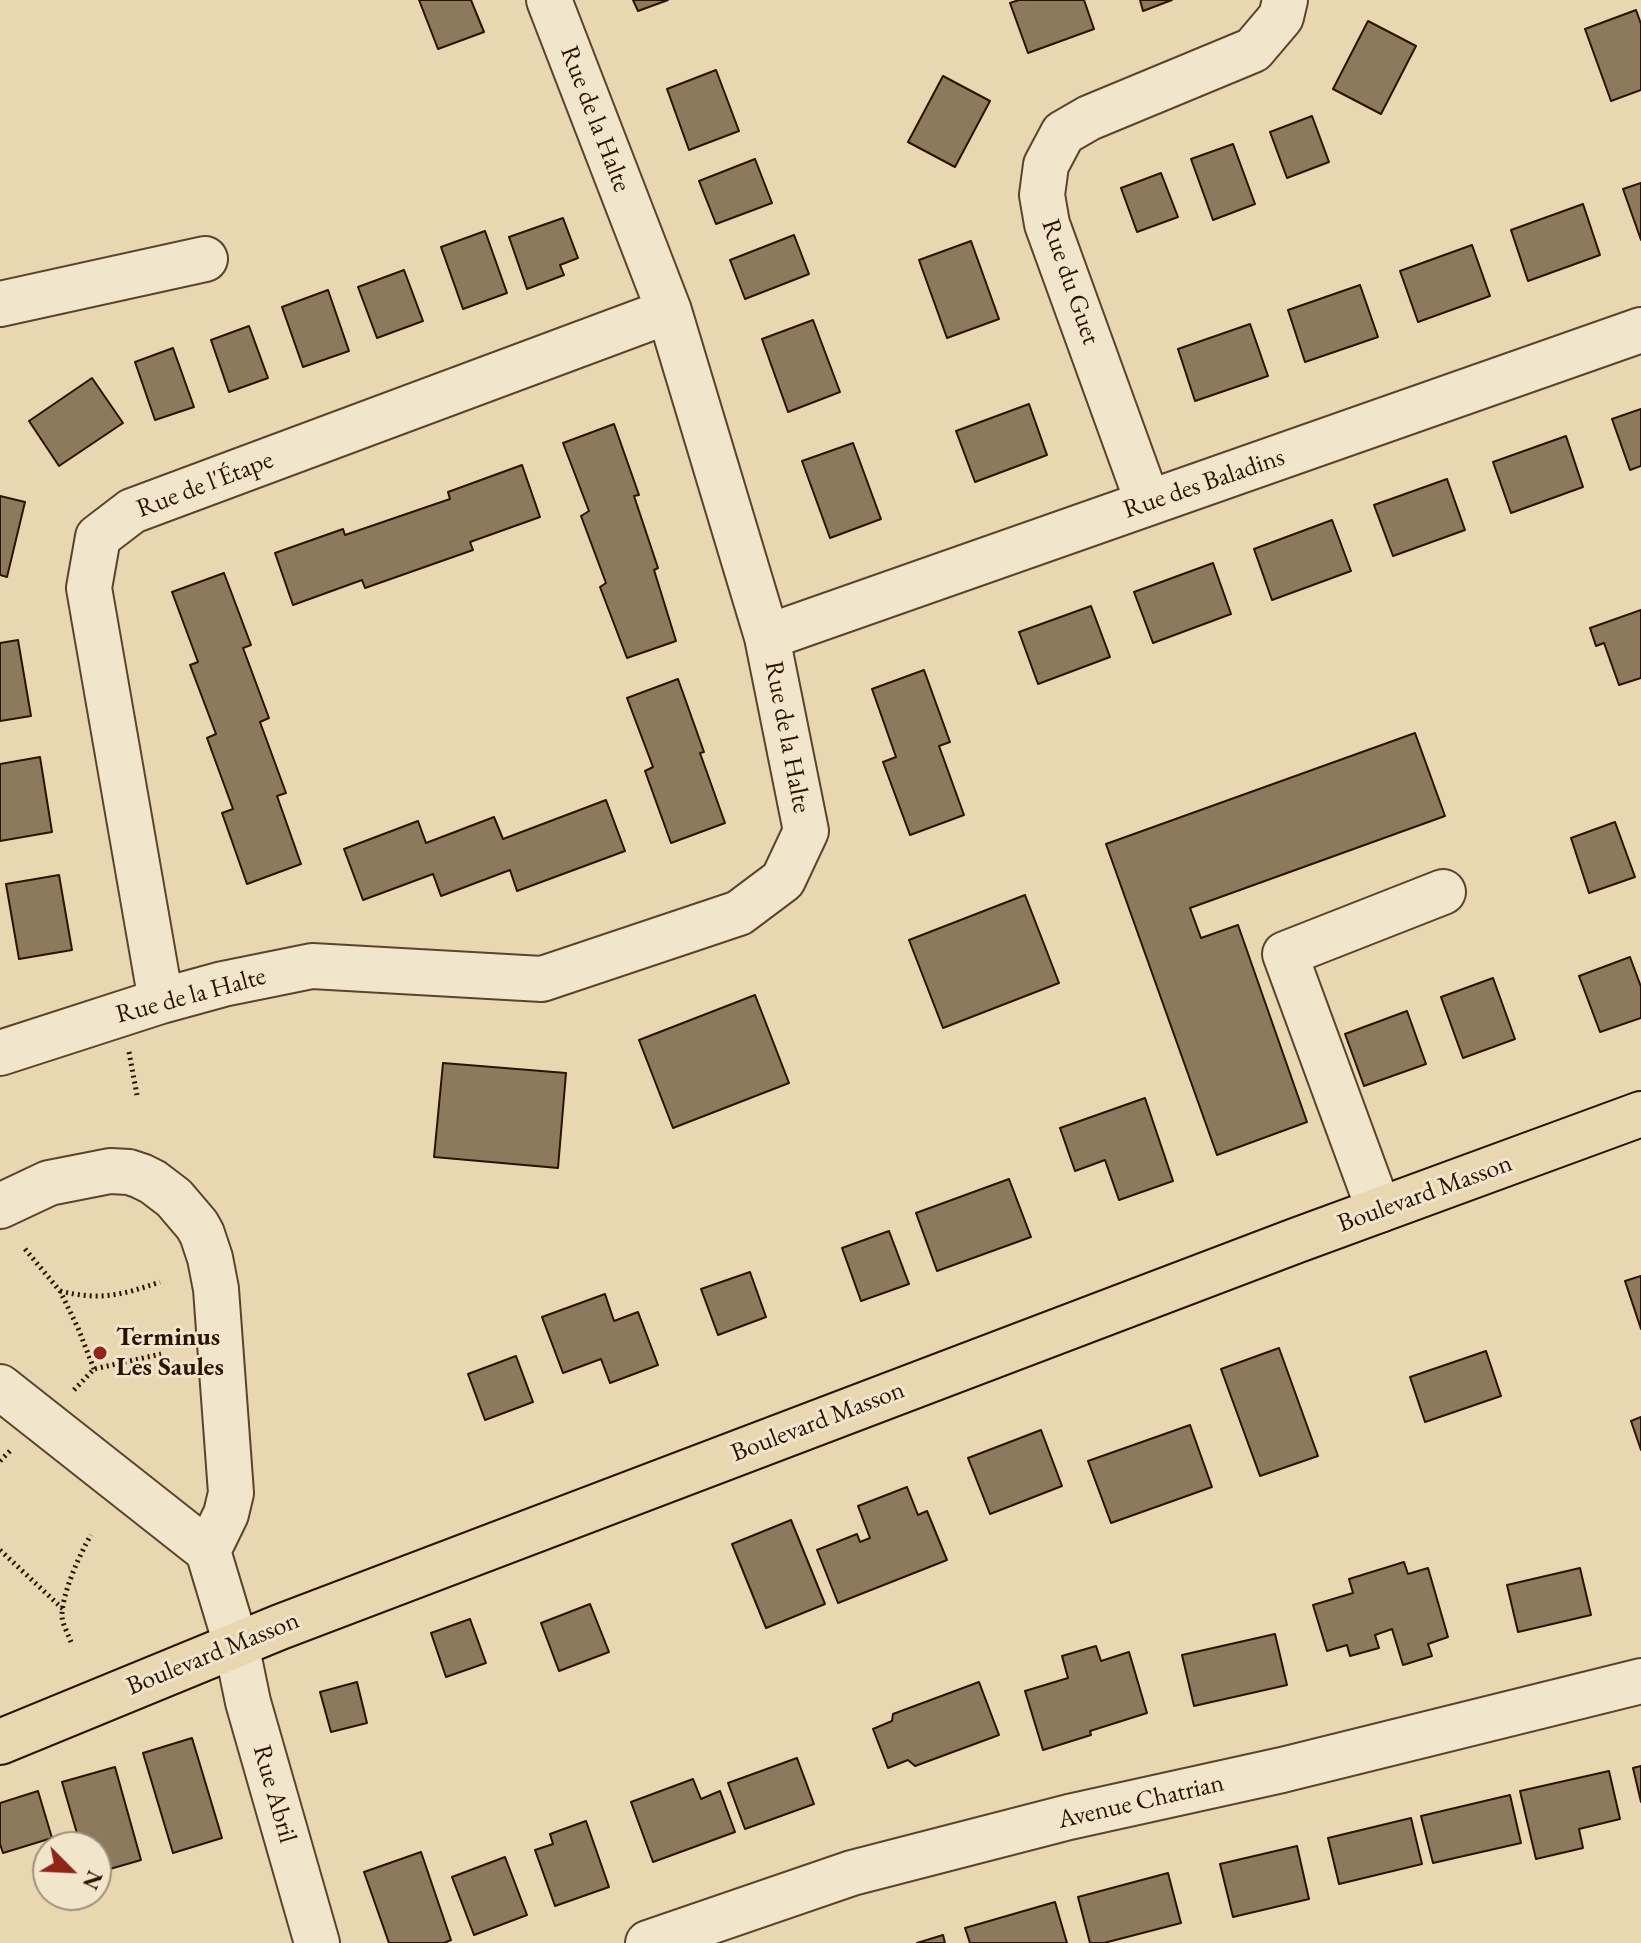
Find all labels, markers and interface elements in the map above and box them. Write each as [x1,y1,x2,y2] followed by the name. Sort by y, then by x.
[553,42,637,196] street label: Rue de la Halte
[1034,215,1106,349] street label: Rue du Guet
[1119,442,1289,526] street label: Rue des Baladins
[132,445,278,525] street label: Rue de l'Étape
[757,659,817,815] street label: Rue de la Halte
[113,961,269,1031] street label: Rue de la Halte
[1334,1148,1516,1240] street label: Boulevard Masson
[116,1322,224,1384] place label: Terminus Les Saules
[91,1344,109,1362] marker: Terminus Les Saules
[727,1375,909,1469] street label: Boulevard Masson
[122,1605,304,1703] street label: Boulevard Masson
[245,1742,303,1846] street label: Rue Abril
[1055,1768,1227,1836] street label: Avenue Chatrian
[32,1831,112,1911] north arrow
[76,1866,109,1894] text: N

